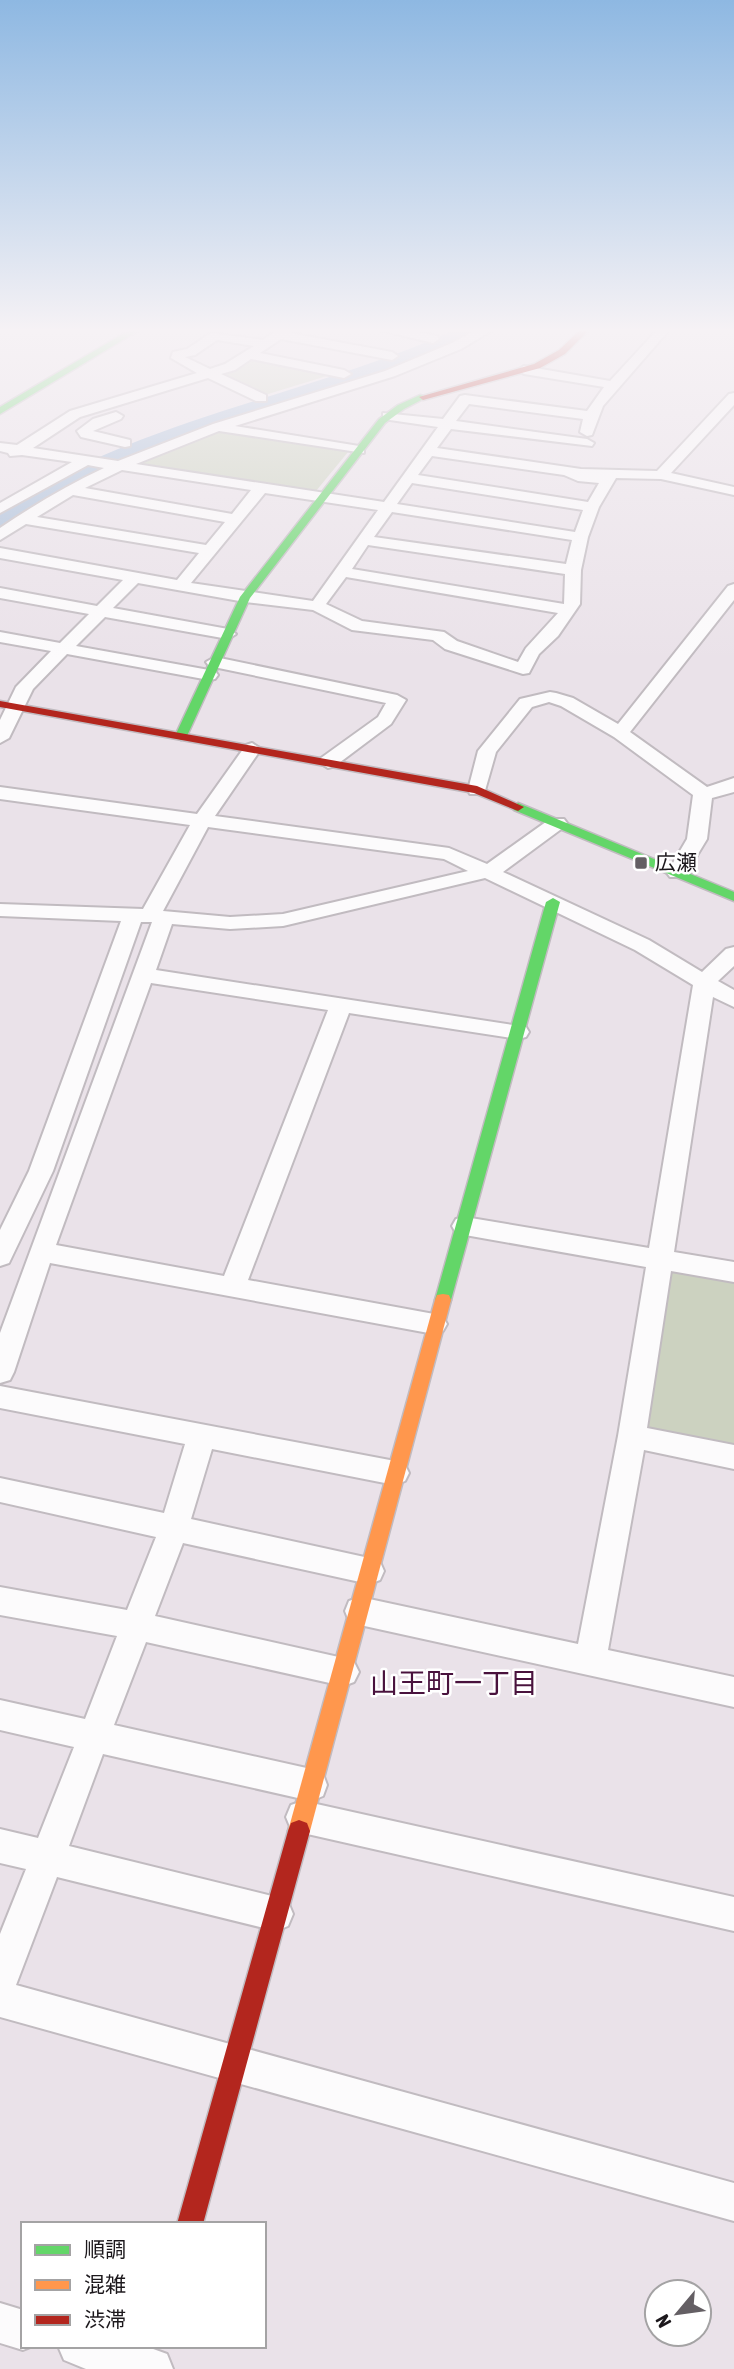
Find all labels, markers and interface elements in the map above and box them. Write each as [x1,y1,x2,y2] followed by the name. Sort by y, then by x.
[655,850,697,874] place label: 広瀬
[633,855,649,871] marker: 広瀬
[370,1667,538,1699] district label: 山王町一丁目
[21,2222,266,2348] legend
[84,2237,126,2261] text: 順調
[84,2272,126,2296] text: 混雑
[643,2278,713,2348] north arrow
[84,2307,126,2331] text: 渋滞
[651,2311,675,2331] text: N

